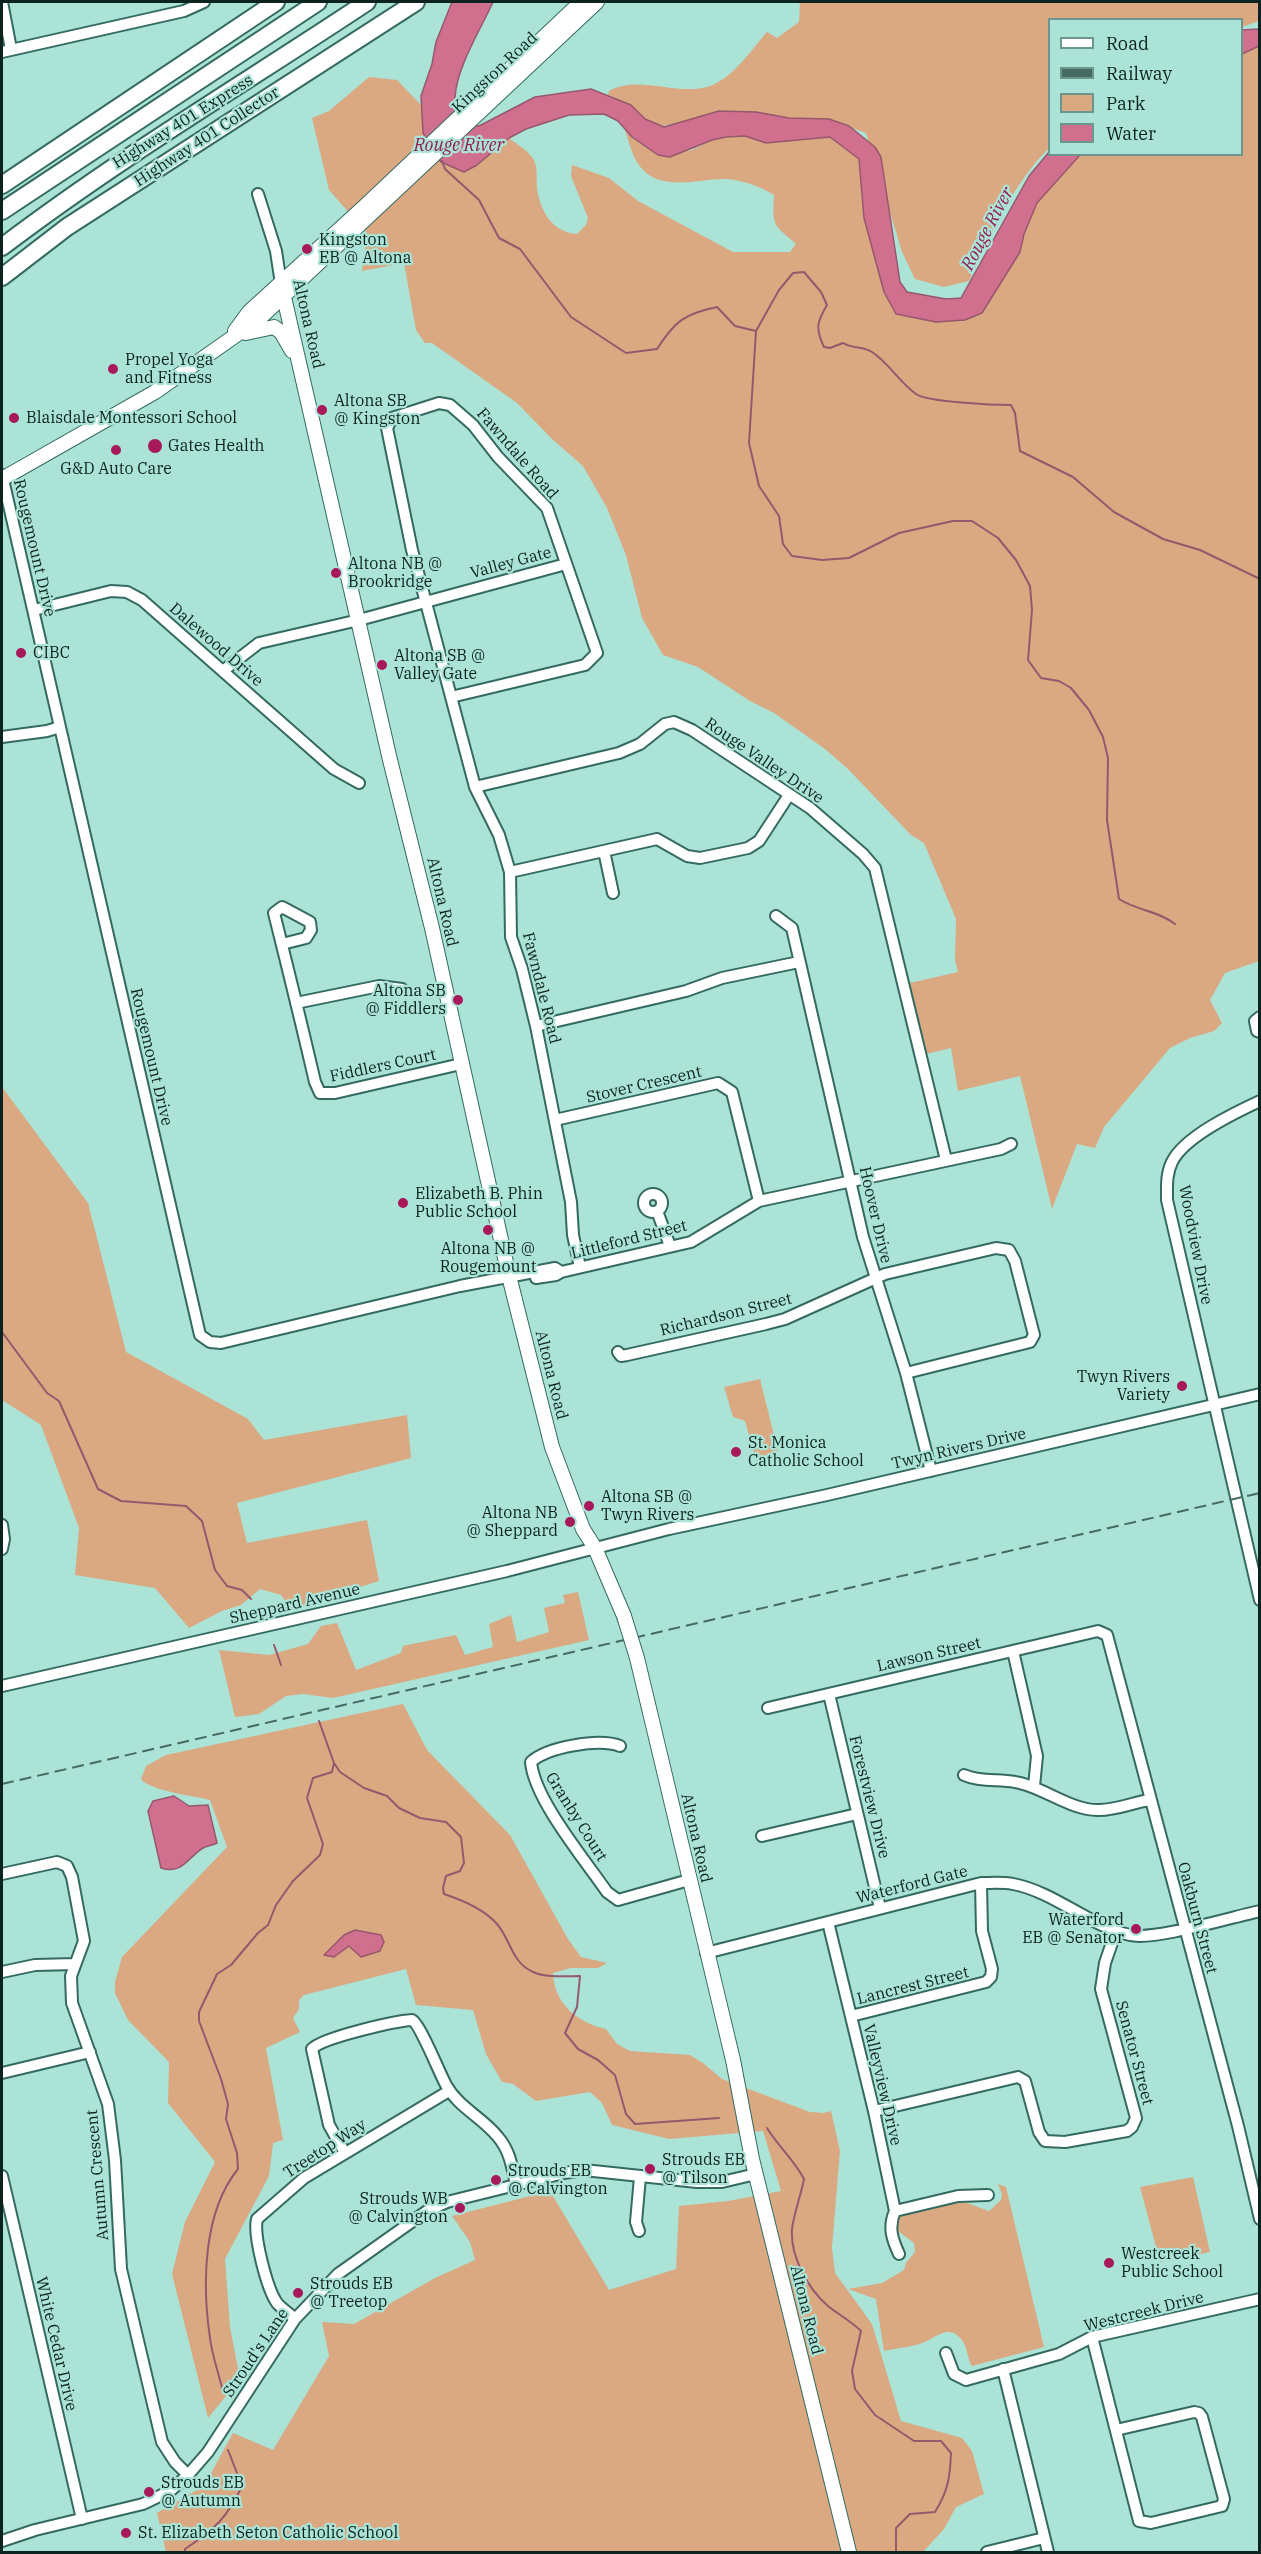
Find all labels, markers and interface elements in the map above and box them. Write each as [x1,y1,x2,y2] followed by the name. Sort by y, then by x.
[1048,18,1243,156] legend
[448,29,542,117] street label: Kingston Road
[1106,32,1149,55] text: Road
[1106,62,1172,85] text: Railway
[109,71,257,173] street label: Highway 401 Express
[131,83,283,191] street label: Highway 401 Collector
[1106,92,1145,115] text: Park
[1106,122,1156,145] text: Water
[414,135,504,157] water label: Rouge River
[957,184,1019,274] water label: Rouge River
[319,230,411,268] place label: Kingston EB @ Altona
[300,242,314,256] marker: Kingston EB @ Altona
[288,277,328,371] street label: Altona Road
[125,350,213,388] place label: Propel Yoga and Fitness
[106,362,120,376] marker: Propel Yoga and Fitness
[334,391,420,429] place label: Altona SB @ Kingston
[315,403,329,417] marker: Altona SB @ Kingston
[472,405,562,503] street label: Fawndale Road
[26,408,237,428] place label: Blaisdale Montessori School
[7,411,21,425] marker: Blaisdale Montessori School
[168,436,265,456] place label: Gates Health
[146,437,164,455] marker: Gates Health
[109,443,123,457] marker: G&D Auto Care
[60,459,172,479] place label: G&D Auto Care
[9,477,59,619] street label: Rougemount Drive
[468,543,554,583] street label: Valley Gate
[348,554,443,592] place label: Altona NB @ Brookridge
[329,566,343,580] marker: Altona NB @ Brookridge
[165,599,267,691] street label: Dalewood Drive
[33,643,70,663] place label: CIBC
[14,646,28,660] marker: CIBC
[394,646,486,684] place label: Altona SB @ Valley Gate
[375,658,389,672] marker: Altona SB @ Valley Gate
[701,714,827,808] street label: Rouge Valley Drive
[422,855,462,949] street label: Altona Road
[518,930,564,1046] street label: Fawndale Road
[365,981,446,1019] place label: Altona SB @ Fiddlers
[126,986,176,1128] street label: Rougemount Drive
[451,993,465,1007] marker: Altona SB @ Fiddlers
[328,1045,438,1087] street label: Fiddlers Court
[584,1062,704,1108] street label: Stover Crescent
[855,1165,895,1265] street label: Hoover Drive
[415,1184,543,1222] place label: Elizabeth B. Phin Public School
[1174,1184,1216,1306] street label: Woodview Drive
[396,1196,410,1210] marker: Elizabeth B. Phin Public School
[569,1216,689,1264] street label: Littleford Street
[481,1223,495,1237] marker: Altona NB @ Rougemount
[440,1239,536,1277] place label: Altona NB @ Rougemount
[658,1289,794,1341] street label: Richardson Street
[531,1328,571,1422] street label: Altona Road
[1077,1367,1170,1405] place label: Twyn Rivers Variety
[1175,1379,1189,1393] marker: Twyn Rivers Variety
[890,1424,1028,1474] street label: Twyn Rivers Drive
[748,1433,864,1471] place label: St. Monica Catholic School
[729,1445,743,1459] marker: St. Monica Catholic School
[601,1487,694,1525] place label: Altona SB @ Twyn Rivers
[582,1499,596,1513] marker: Altona SB @ Twyn Rivers
[466,1503,558,1541] place label: Altona NB @ Sheppard
[563,1515,577,1529] marker: Altona NB @ Sheppard
[228,1580,362,1628] street label: Sheppard Avenue
[875,1634,983,1676] street label: Lawson Street
[844,1734,894,1860] street label: Forestview Drive
[541,1769,611,1865] street label: Granby Court
[676,1791,716,1885] street label: Altona Road
[1173,1860,1221,1976] street label: Oakburn Street
[854,1862,970,1908] street label: Waterford Gate
[1022,1910,1124,1948] place label: Waterford EB @ Senator
[1129,1922,1143,1936] marker: Waterford EB @ Senator
[855,1963,971,2009] street label: Lancrest Street
[1111,1999,1157,2107] street label: Senator Street
[859,2022,905,2148] street label: Valleyview Drive
[83,2109,113,2241] street label: Autumn Crescent
[280,2115,370,2183] street label: Treetop Way
[662,2150,745,2188] place label: Strouds EB @ Tilson
[508,2161,608,2199] place label: Strouds EB @ Calvington
[643,2162,657,2176] marker: Strouds EB @ Tilson
[489,2173,503,2187] marker: Strouds EB @ Calvington
[348,2189,448,2227] place label: Strouds WB @ Calvington
[453,2201,467,2215] marker: Strouds WB @ Calvington
[1121,2244,1223,2282] place label: Westcreek Public School
[1102,2256,1116,2270] marker: Westcreek Public School
[786,2263,826,2357] street label: Altona Road
[310,2274,393,2312] place label: Strouds EB @ Treetop
[31,2275,81,2413] street label: White Cedar Drive
[291,2286,305,2300] marker: Strouds EB @ Treetop
[1082,2288,1206,2336] street label: Westcreek Drive
[219,2305,293,2401] street label: Stroud's Lane
[161,2473,244,2511] place label: Strouds EB @ Autumn
[142,2485,156,2499] marker: Strouds EB @ Autumn
[138,2523,398,2543] place label: St. Elizabeth Seton Catholic School
[119,2526,133,2540] marker: St. Elizabeth Seton Catholic School

